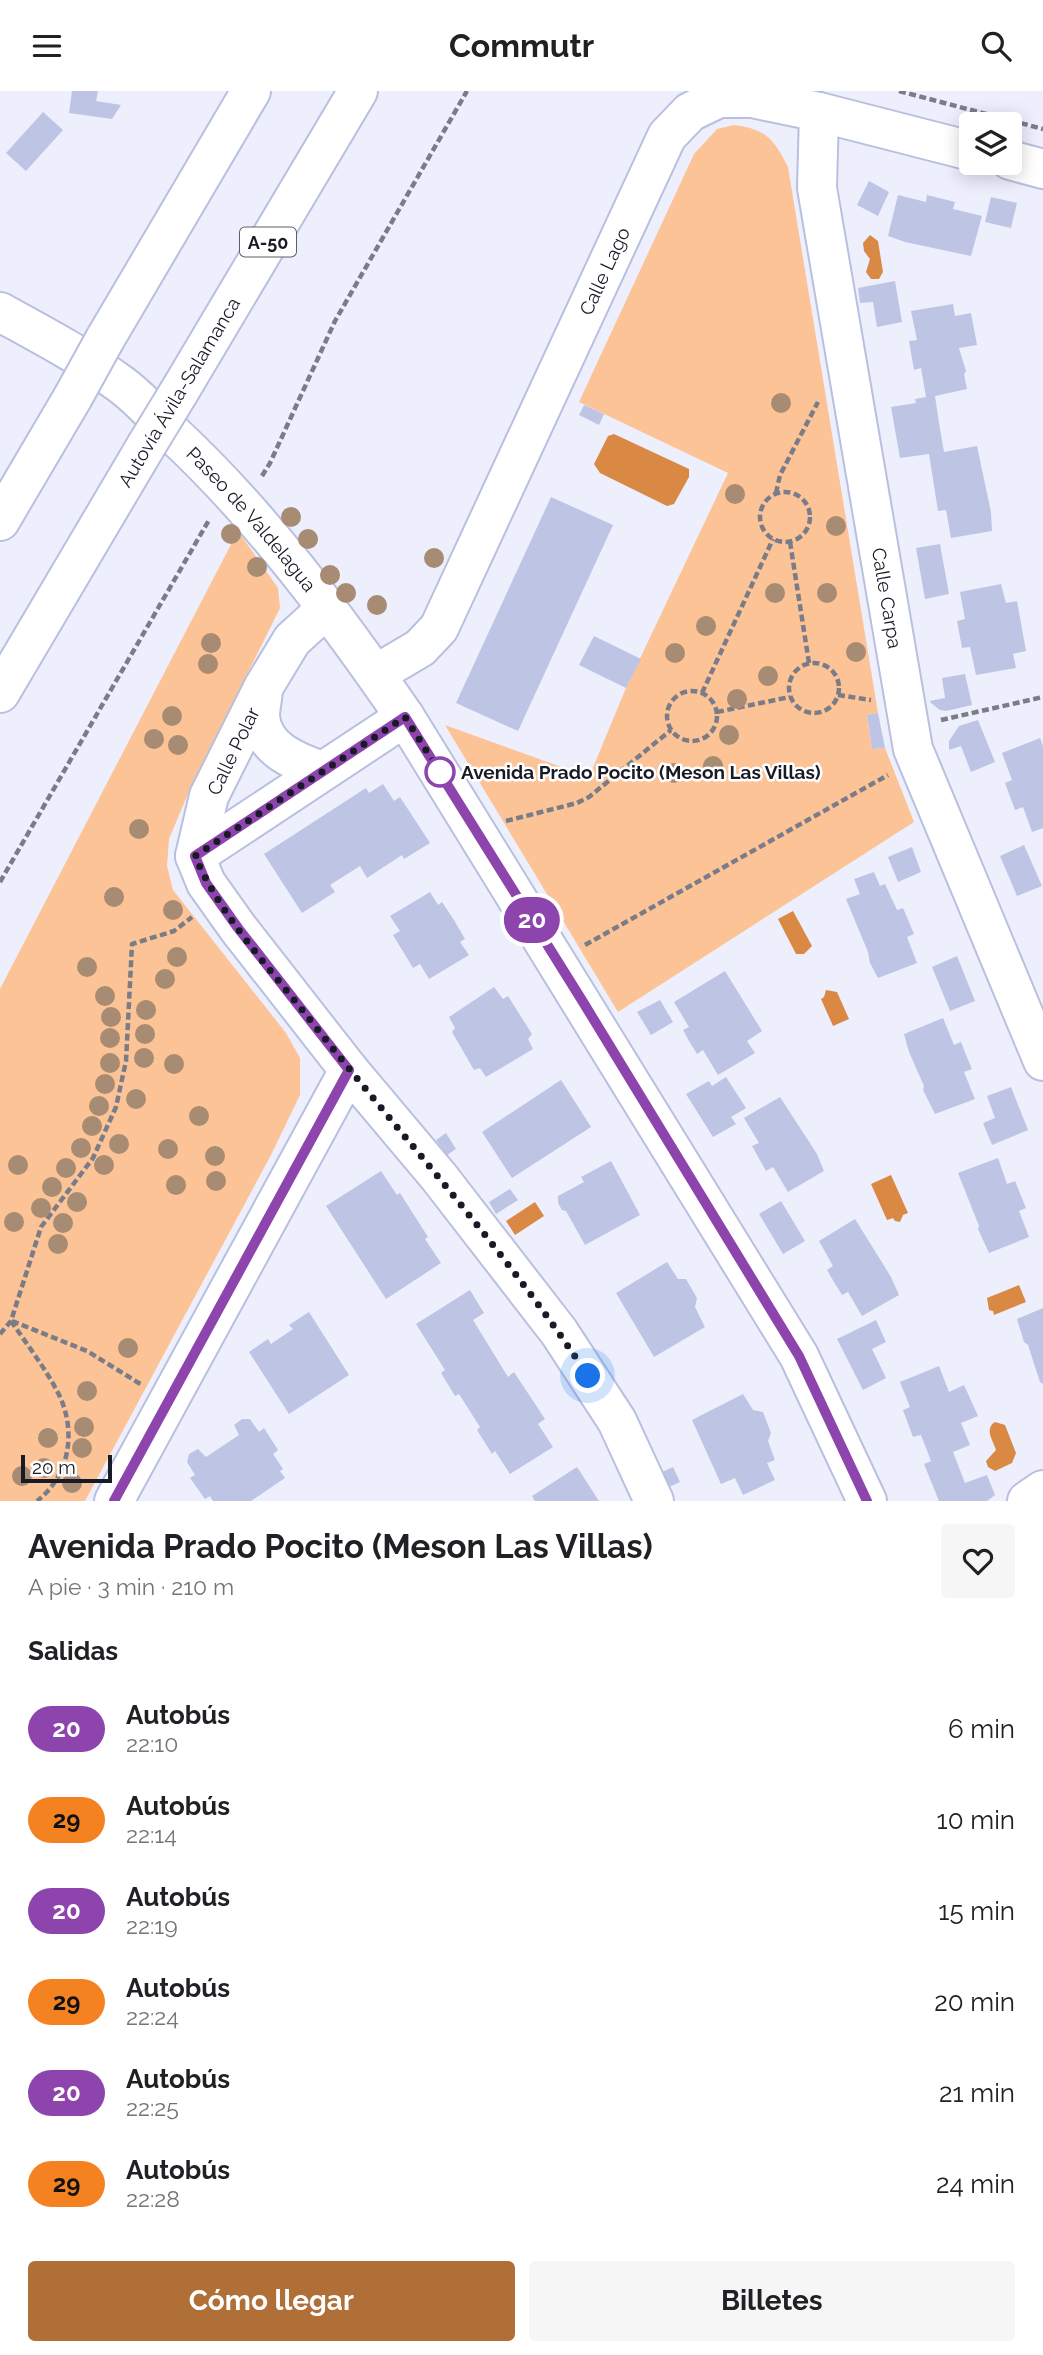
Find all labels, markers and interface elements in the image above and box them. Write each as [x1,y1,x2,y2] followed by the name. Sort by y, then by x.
[28,27,66,65] icon: menu
[449,27,594,64] text: Commutr
[977,27,1015,65] icon: search
[959,112,1022,175] map controls
[959,112,1022,175] button: layers
[575,224,634,319] street label: Calle Lago
[240,227,296,257] road number: A-50
[114,293,244,491] street label: Autovía Ávila-Salamanca
[182,442,321,596] street label: Paseo de Valdelagua
[868,546,907,650] street label: Calle Carpa
[202,703,264,798] street label: Calle Polar
[425,757,455,787] marker: Avenida Prado Pocito (Meson Las Villas)
[461,761,821,783] place label: Avenida Prado Pocito (Meson Las Villas)
[500,897,564,943] line badge: 20
[518,905,546,934] text: 20
[570,1358,605,1393] your location
[21,1452,112,1484] scale bar
[32,1456,76,1478] text: 20 m
[941,1524,1015,1598] button: heart
[28,1527,653,1566] text: Avenida Prado Pocito (Meson Las Villas)
[28,1573,234,1600] text: A pie · 3 min · 210 m
[28,1636,118,1666] text: Salidas
[126,1700,230,1730] text: Autobús
[52,1714,81,1743] text: 20
[948,1714,1015,1744] text: 6 min
[126,1730,178,1757] text: 22:10
[126,1791,230,1821] text: Autobús
[53,1805,80,1834] text: 29
[937,1805,1015,1835] text: 10 min
[126,1821,177,1848] text: 22:14
[126,1882,230,1912] text: Autobús
[52,1896,81,1925] text: 20
[938,1896,1015,1926] text: 15 min
[126,1912,178,1939] text: 22:19
[126,1973,230,2003] text: Autobús
[53,1987,80,2016] text: 29
[934,1987,1015,2017] text: 20 min
[126,2003,179,2030] text: 22:24
[126,2064,230,2094] text: Autobús
[52,2078,81,2107] text: 20
[939,2078,1015,2108] text: 21 min
[126,2094,179,2121] text: 22:25
[126,2155,230,2185] text: Autobús
[53,2169,80,2198] text: 29
[936,2169,1015,2199] text: 24 min
[126,2185,180,2212] text: 22:28
[28,2261,515,2341] button: Cómo llegar
[529,2261,1015,2341] button: Billetes

